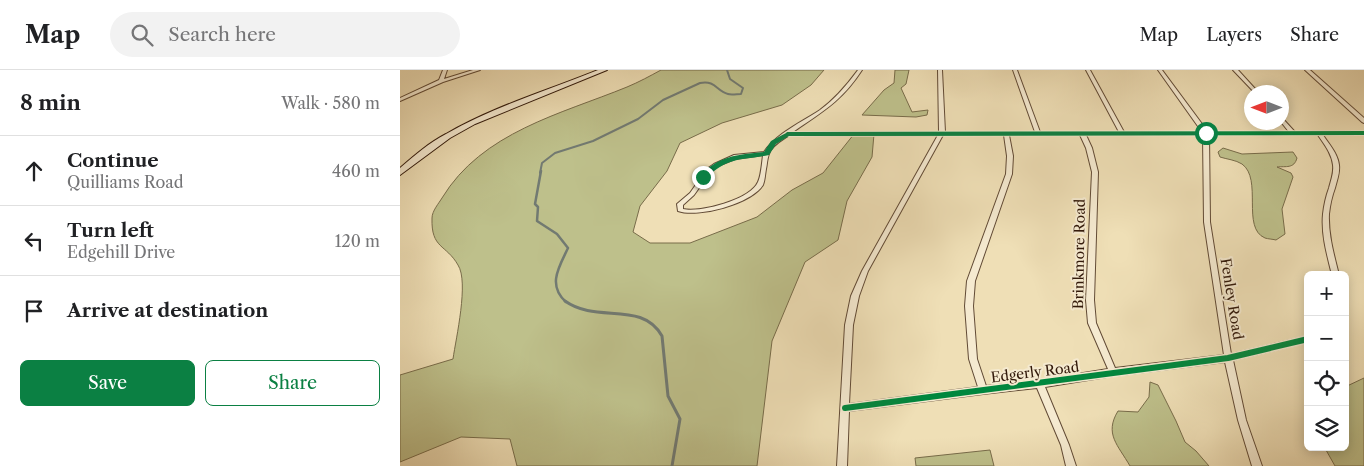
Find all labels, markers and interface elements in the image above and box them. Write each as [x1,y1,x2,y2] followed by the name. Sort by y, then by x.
[110,12,460,57] search box
[25,20,80,49] text: Map
[128,21,156,49] icon: search
[168,23,276,46] text: Search here
[1140,24,1178,46] text: Map
[1206,24,1262,46] text: Layers
[1290,24,1339,46] text: Share
[1244,85,1289,130] north arrow
[20,90,81,115] text: 8 min
[281,93,380,113] text: Walk · 580 m
[1195,122,1218,145] route start
[67,149,159,172] text: Continue
[20,157,48,185] icon: ahead
[332,161,380,181] text: 460 m
[692,166,715,189] route end
[67,172,184,192] text: Quilliams Road
[1069,198,1089,309] street label: Brinkmore Road
[67,219,154,242] text: Turn left
[20,227,48,255] icon: left
[335,231,380,251] text: 120 m
[67,242,175,262] text: Edgehill Drive
[1217,257,1247,342] street label: Fenley Road
[1304,271,1349,451] map controls
[1304,271,1349,316] button: +
[20,297,48,325] icon: arrive
[67,299,268,322] text: Arrive at destination
[1304,316,1349,361] button: −
[990,358,1081,386] street label: Edgerly Road
[20,360,195,406] button: Save
[205,360,380,406] button: Share
[1304,361,1349,406] button: locate
[1304,406,1349,451] button: layers

